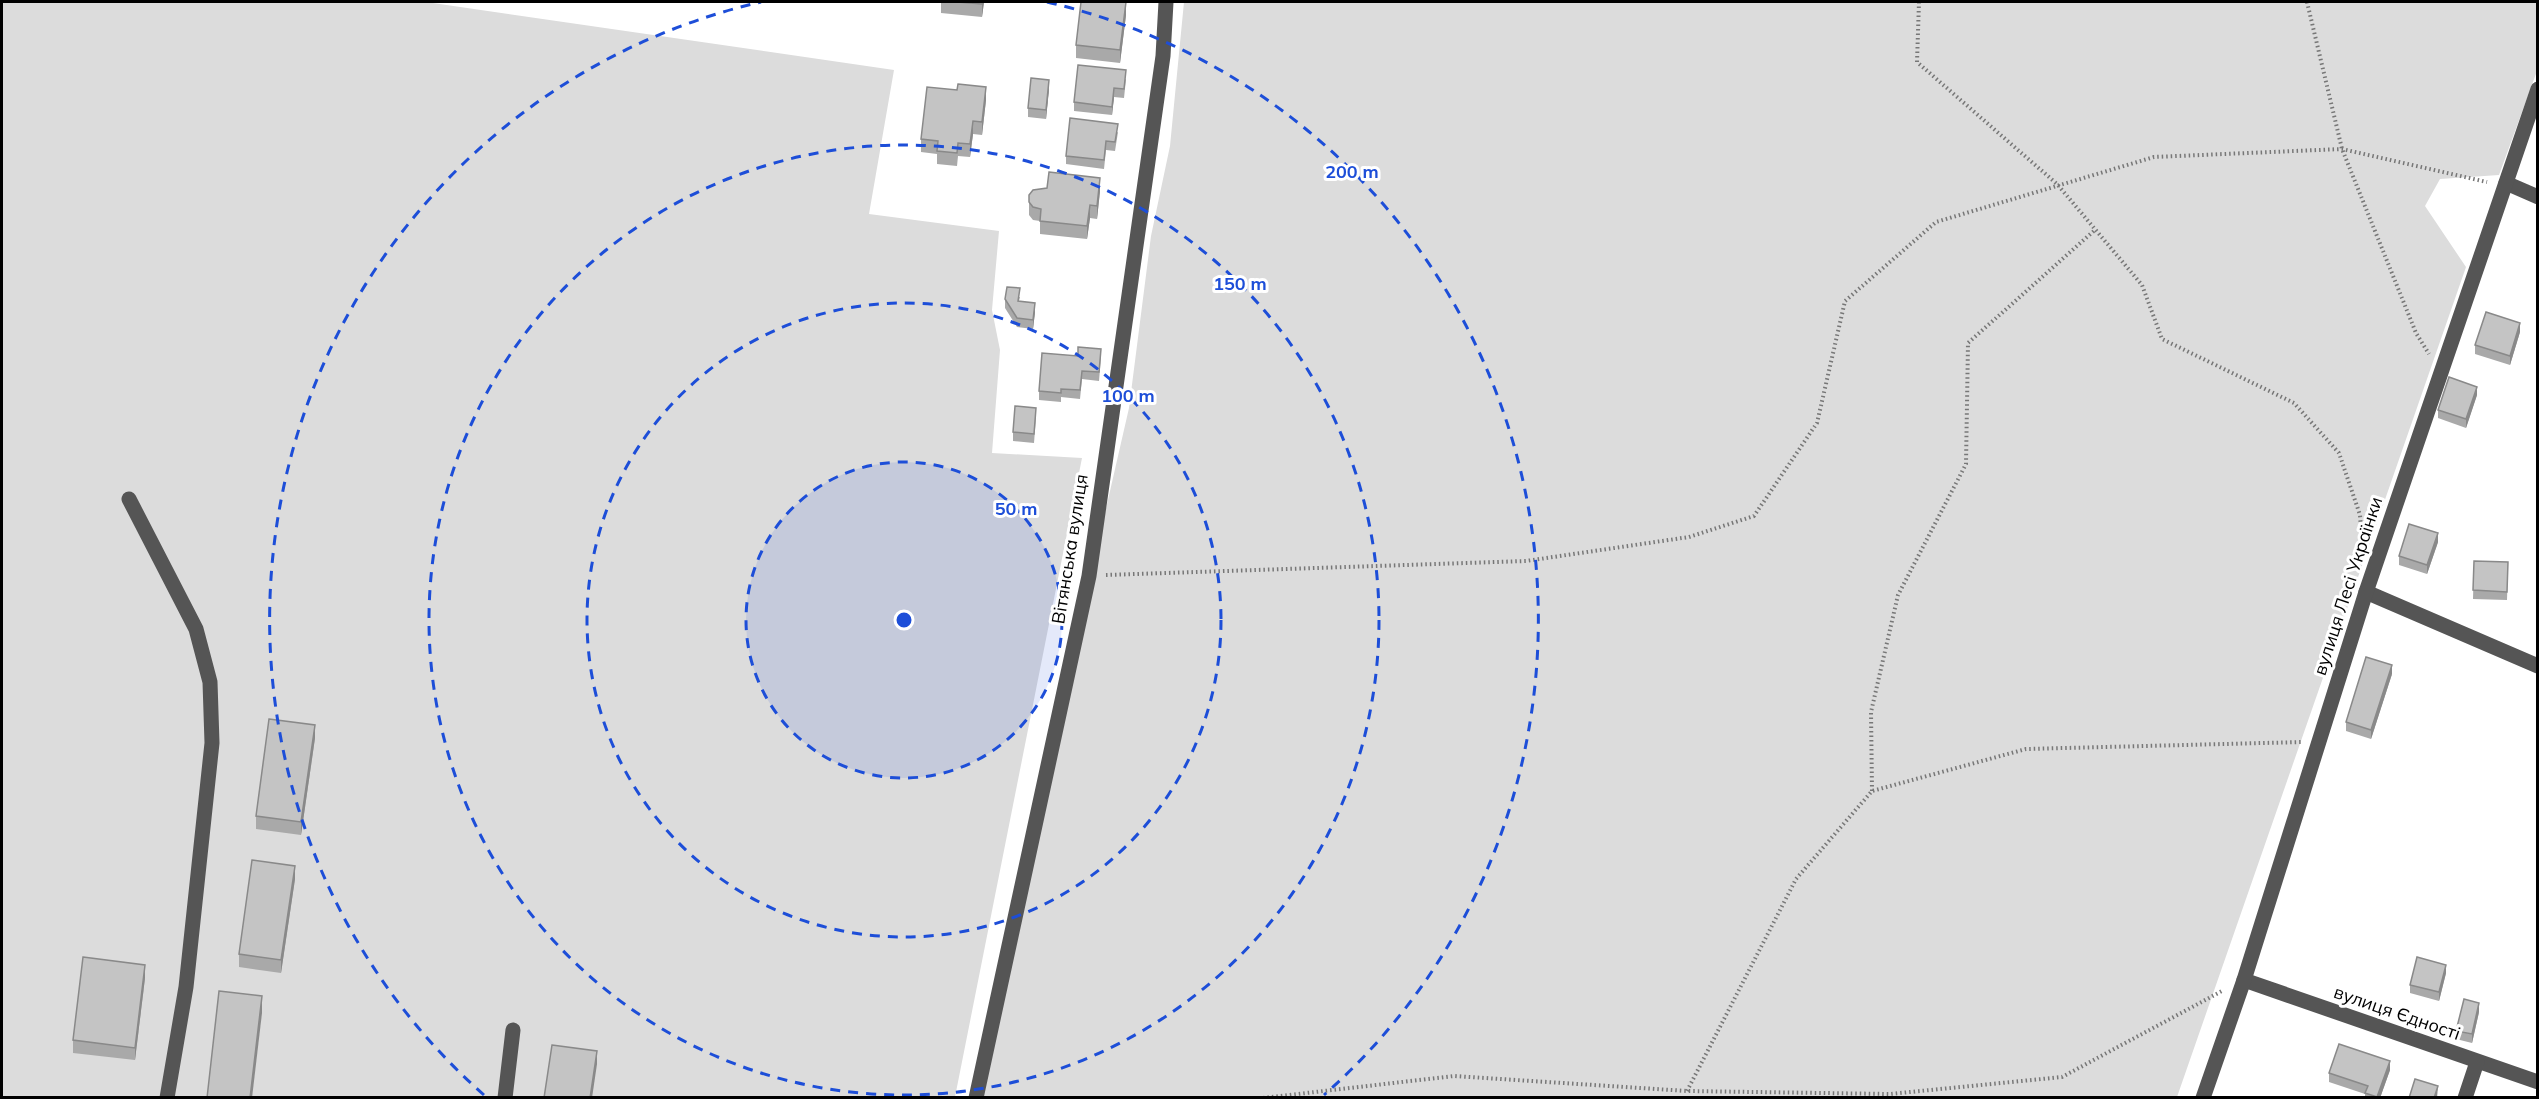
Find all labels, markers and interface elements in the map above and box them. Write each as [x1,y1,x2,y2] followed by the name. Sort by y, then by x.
[1325,160,1379,183] text: 200 m
[1213,272,1267,295] text: 150 m
[1101,384,1155,407] text: 100 m
[1046,472,1093,625] street label: Вітянська вулиця
[2308,494,2387,678] street label: вулиця Лесі Українки
[995,497,1037,520] text: 50 m
[894,610,914,630] centre of rings
[2331,980,2464,1045] street label: вулиця Єдності

